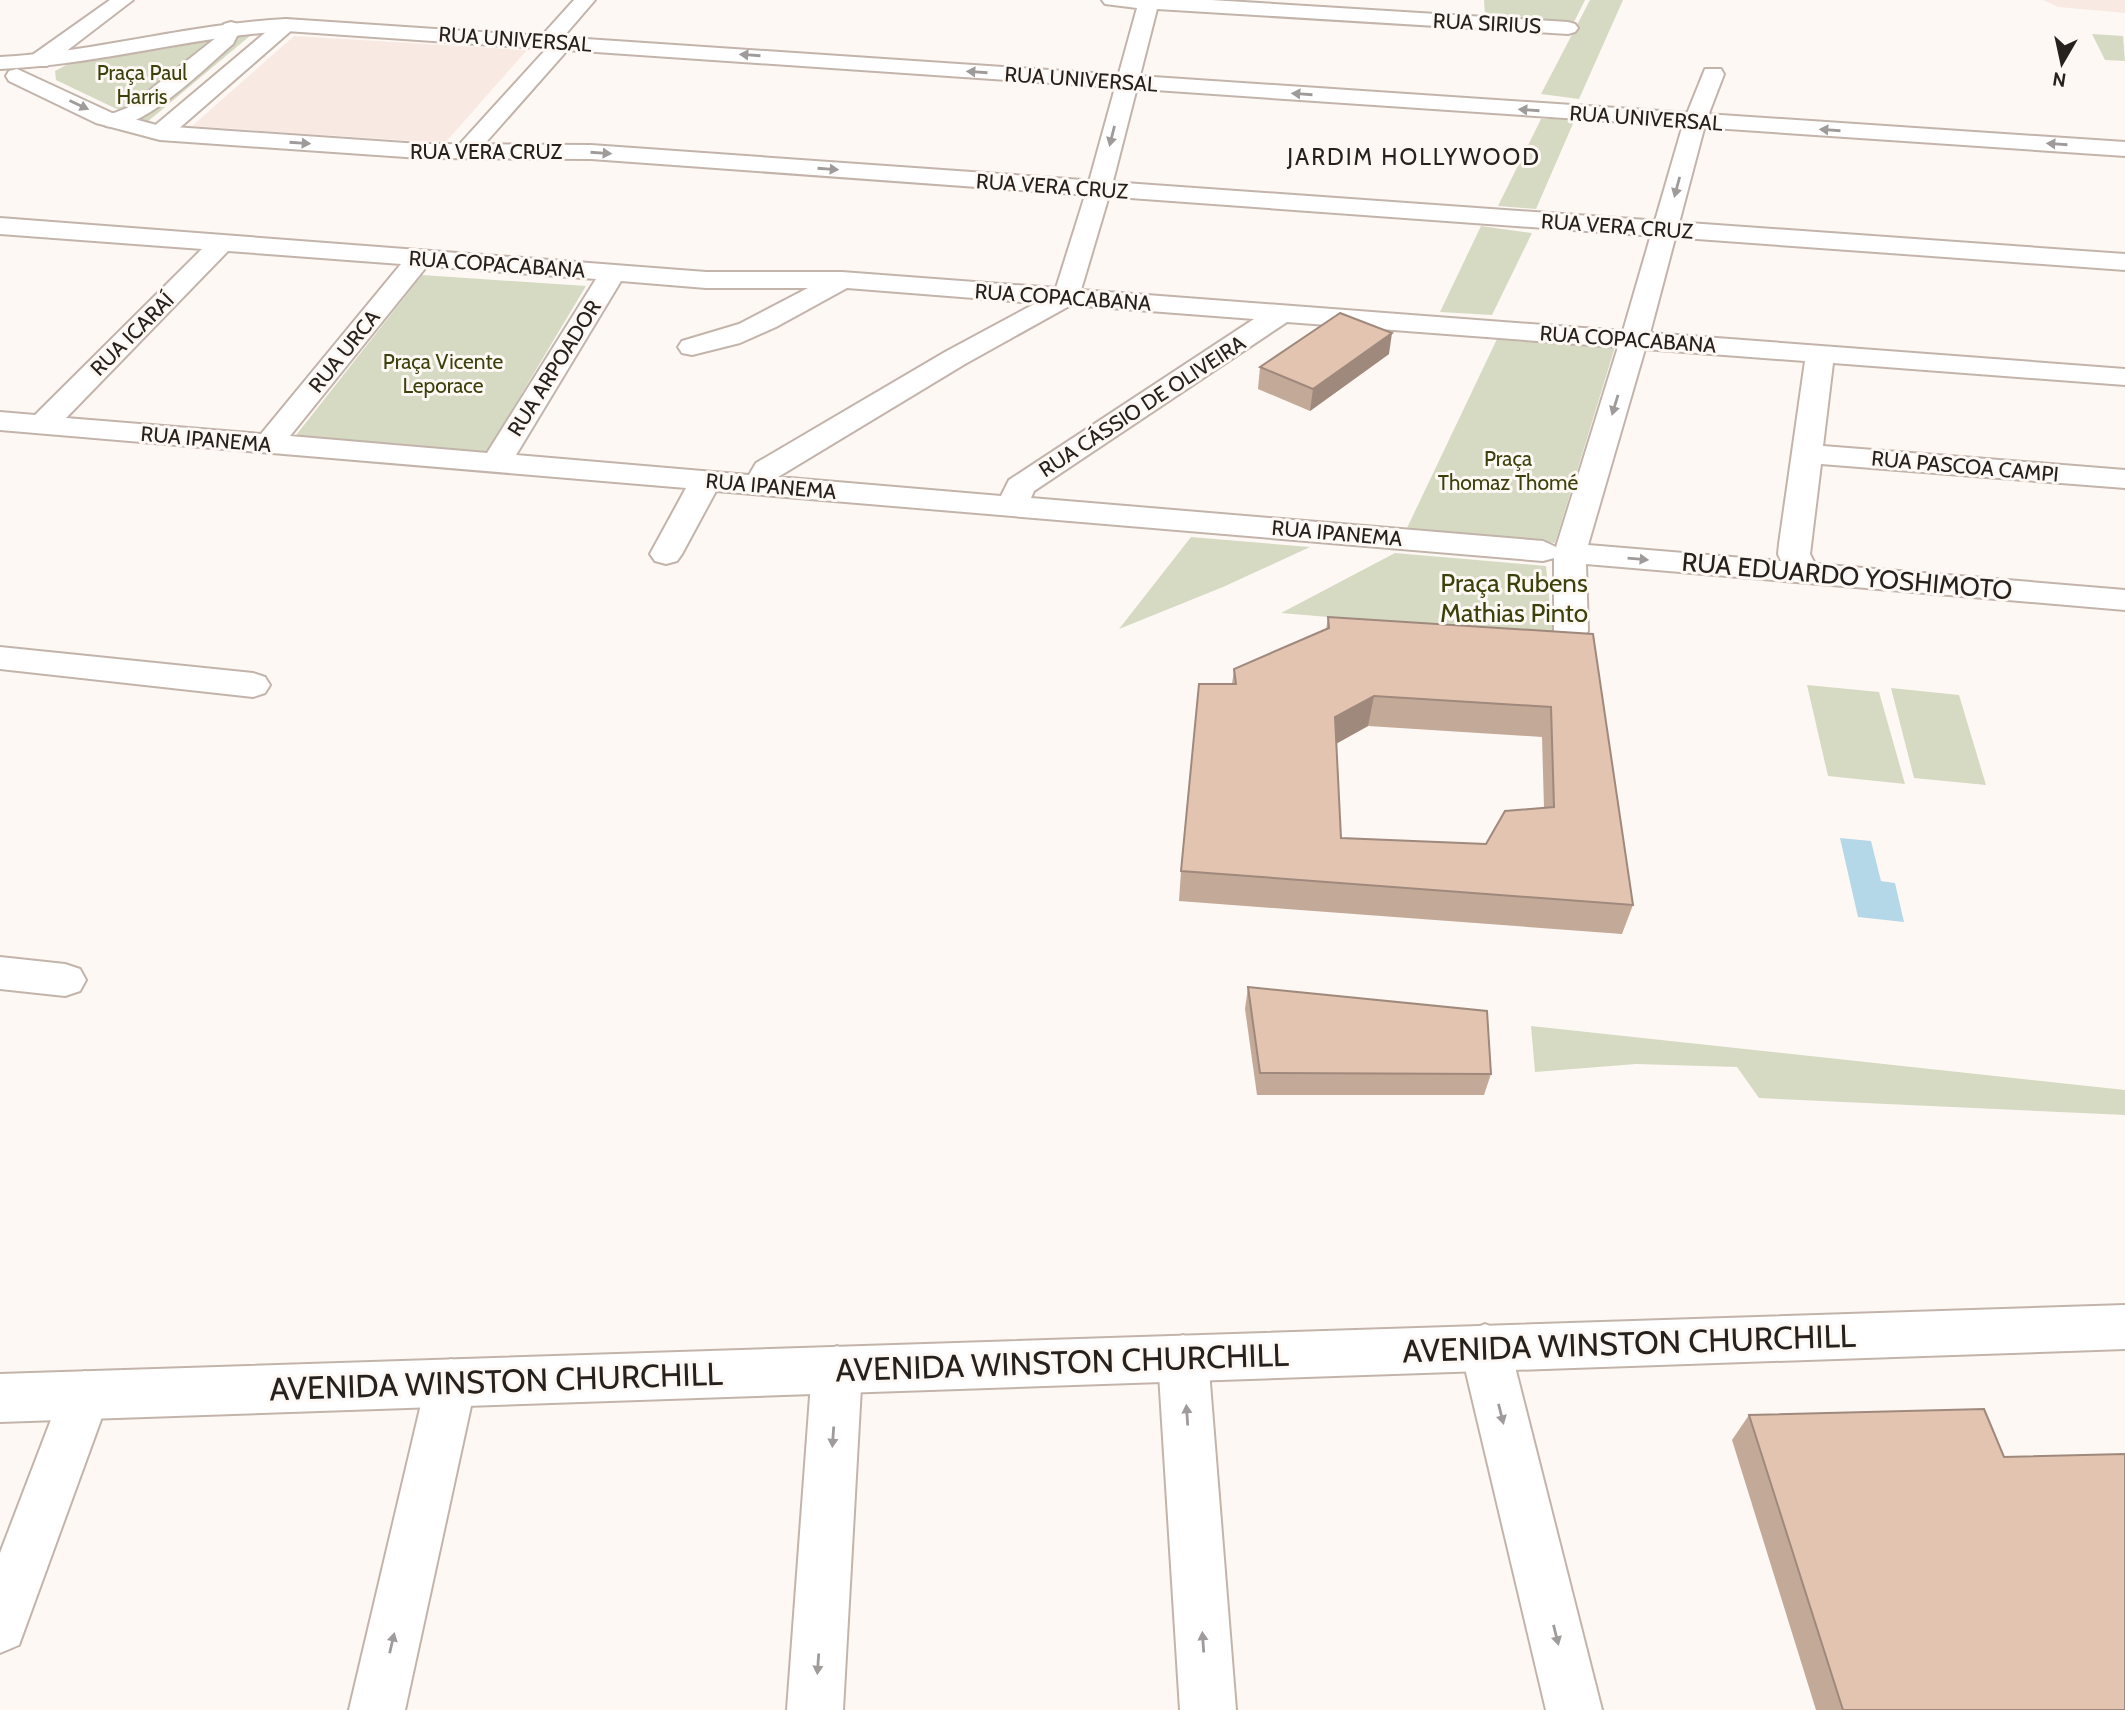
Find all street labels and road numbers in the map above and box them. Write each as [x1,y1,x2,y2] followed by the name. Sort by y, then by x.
[1432,8,1542,38] street label: RUA SIRIUS
[438,21,593,57] street label: RUA UNIVERSAL
[1004,61,1159,97] street label: RUA UNIVERSAL
[1569,100,1724,136] street label: RUA UNIVERSAL
[410,139,563,164] street label: RUA VERA CRUZ
[975,168,1129,204] street label: RUA VERA CRUZ
[1540,208,1694,244] street label: RUA VERA CRUZ
[408,245,586,283] street label: RUA COPACABANA
[974,278,1152,316] street label: RUA COPACABANA
[85,287,179,381] street label: RUA ICARAÍ
[502,295,606,441] street label: RUA ARPOADOR
[303,305,385,397] street label: RUA URCA
[1539,320,1717,358] street label: RUA COPACABANA
[1034,330,1250,482] street label: RUA CÁSSIO DE OLIVEIRA
[140,421,272,457] street label: RUA IPANEMA
[1870,445,2060,487] street label: RUA PASCOA CAMPI
[705,468,837,504] street label: RUA IPANEMA
[1271,515,1403,551] street label: RUA IPANEMA
[1680,546,2014,606] street label: RUA EDUARDO YOSHIMOTO
[1402,1316,1856,1370] street label: AVENIDA WINSTON CHURCHILL
[835,1335,1289,1389] street label: AVENIDA WINSTON CHURCHILL
[269,1354,723,1408] street label: AVENIDA WINSTON CHURCHILL

